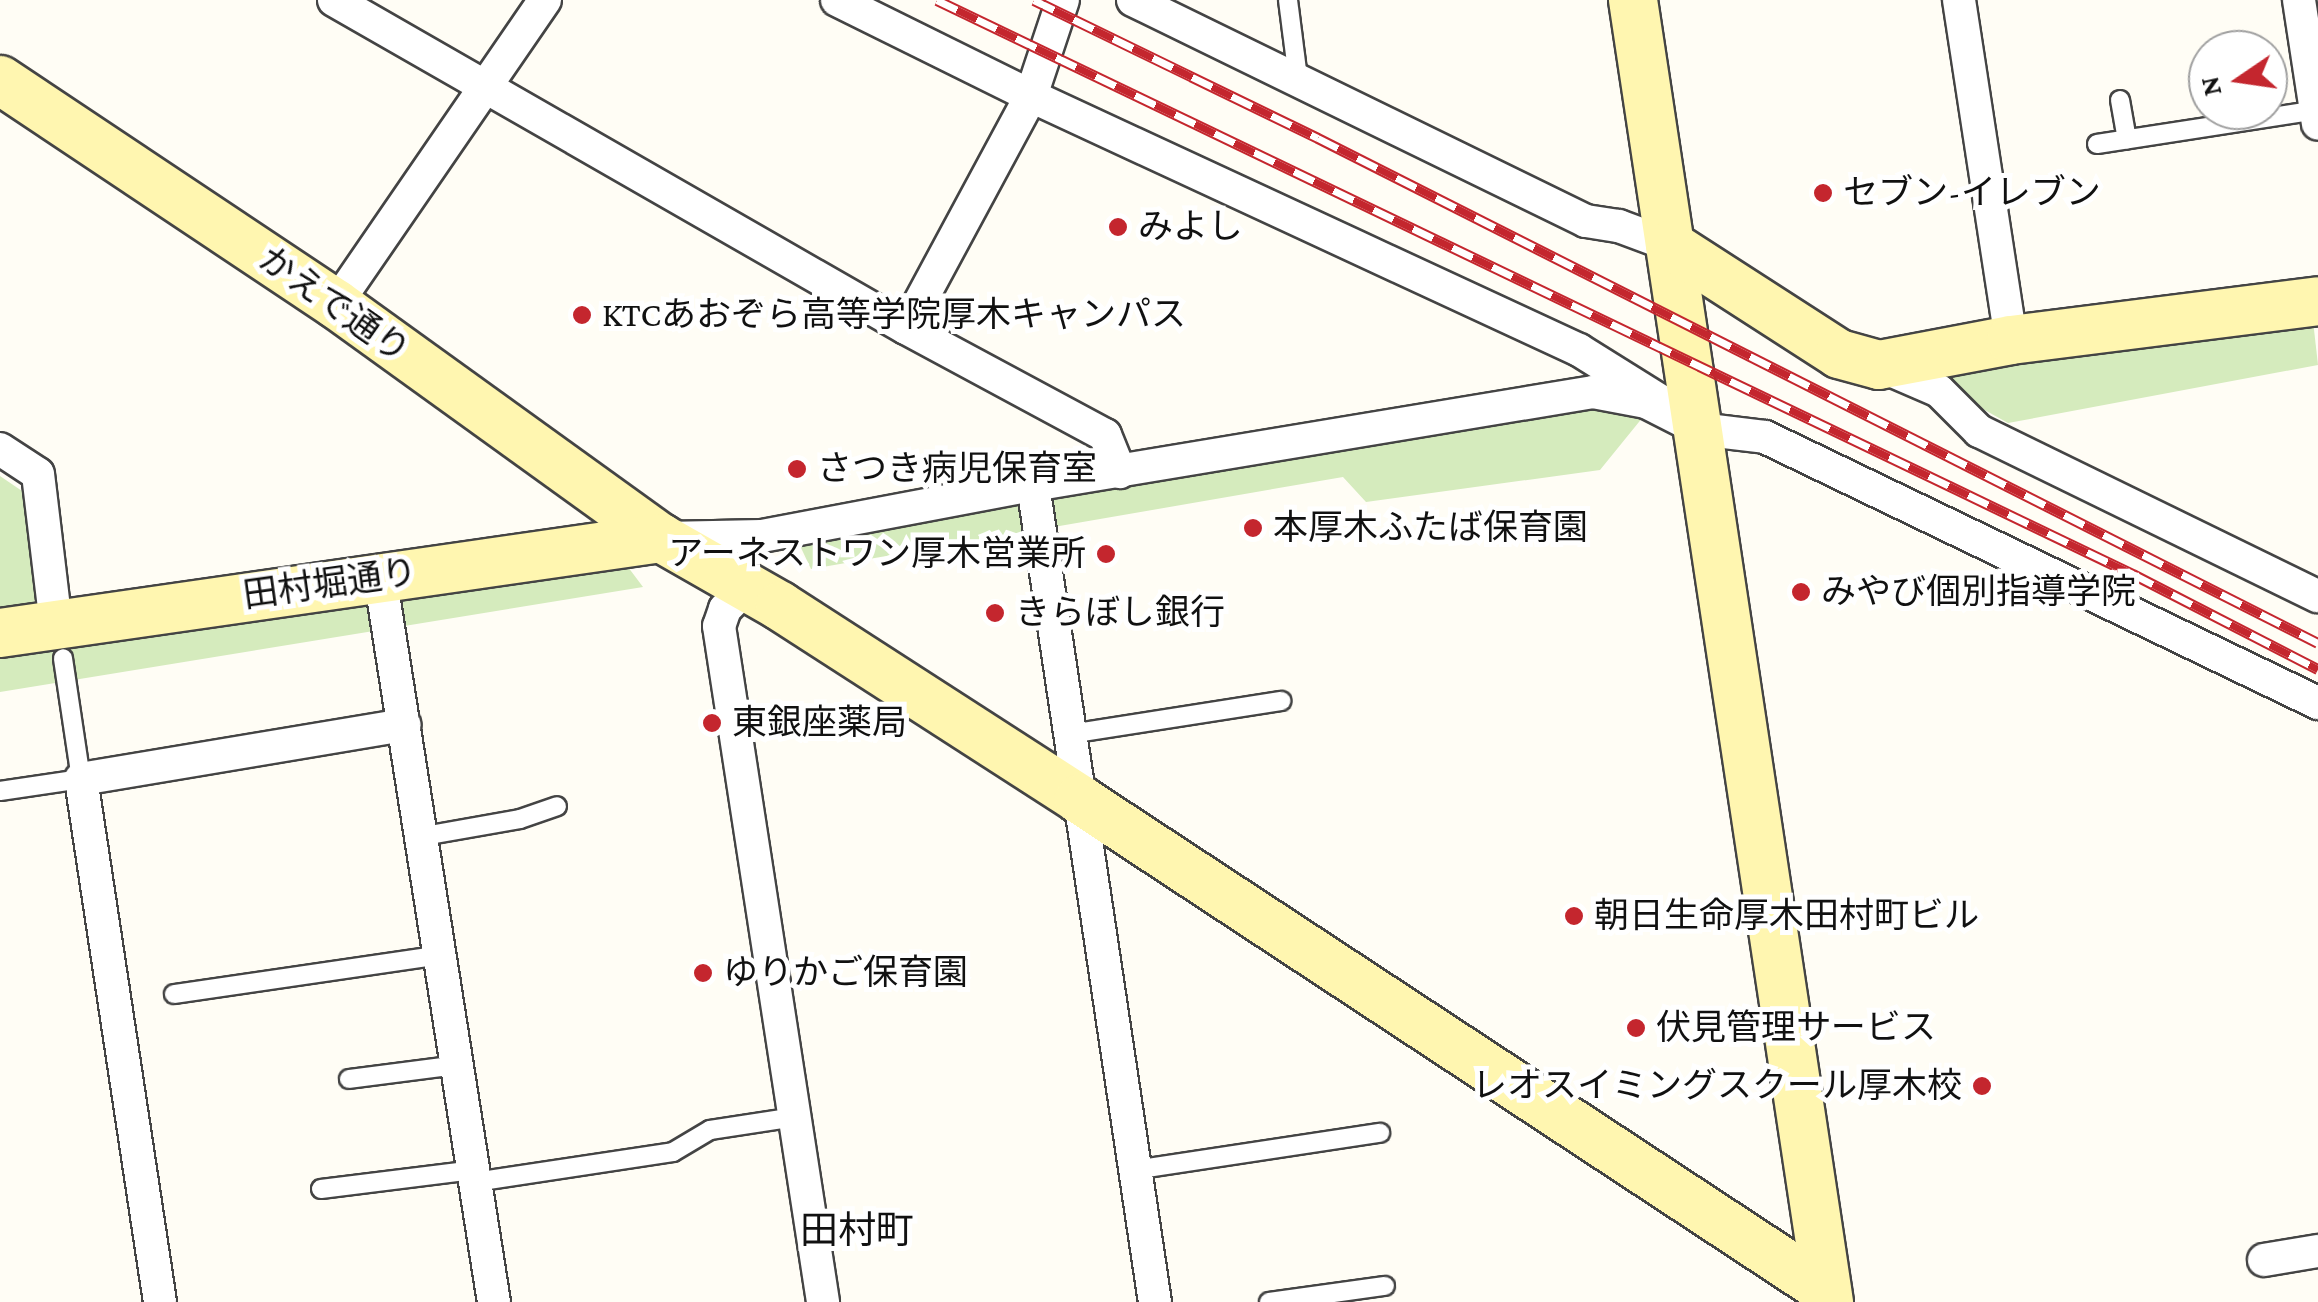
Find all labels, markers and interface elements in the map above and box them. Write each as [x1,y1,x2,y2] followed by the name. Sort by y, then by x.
[2188,30,2288,130] north arrow
[2193,74,2227,99] text: N
[1843,172,2101,214] place label: セブン-イレブン
[1812,182,1834,204] marker: セブン-イレブン
[1138,206,1243,248] place label: みよし
[1107,216,1129,238] marker: みよし
[250,238,418,372] street label: かえで通り
[602,294,1186,336] place label: KTCあおぞら高等学院厚木キャンパス
[571,304,593,326] marker: KTCあおぞら高等学院厚木キャンパス
[817,448,1097,490] place label: さつき病児保育室
[786,458,808,480] marker: さつき病児保育室
[1273,507,1588,549] place label: 本厚木ふたば保育園
[1242,517,1264,539] marker: 本厚木ふたば保育園
[668,533,1086,575] place label: アーネストワン厚木営業所
[1095,543,1117,565] marker: アーネストワン厚木営業所
[240,551,420,617] street label: 田村堀通り
[1821,571,2136,613] place label: みやび個別指導学院
[1790,581,1812,603] marker: みやび個別指導学院
[1015,592,1225,634] place label: きらぼし銀行
[984,602,1006,624] marker: きらぼし銀行
[732,702,907,744] place label: 東銀座薬局
[701,712,723,734] marker: 東銀座薬局
[1594,895,1979,937] place label: 朝日生命厚木田村町ビル
[1563,905,1585,927] marker: 朝日生命厚木田村町ビル
[723,952,968,994] place label: ゆりかご保育園
[692,962,714,984] marker: ゆりかご保育園
[1656,1007,1936,1049] place label: 伏見管理サービス
[1625,1017,1647,1039] marker: 伏見管理サービス
[1472,1065,1962,1107] place label: レオスイミングスクール厚木校
[1971,1075,1993,1097] marker: レオスイミングスクール厚木校
[800,1208,914,1254] district label: 田村町

